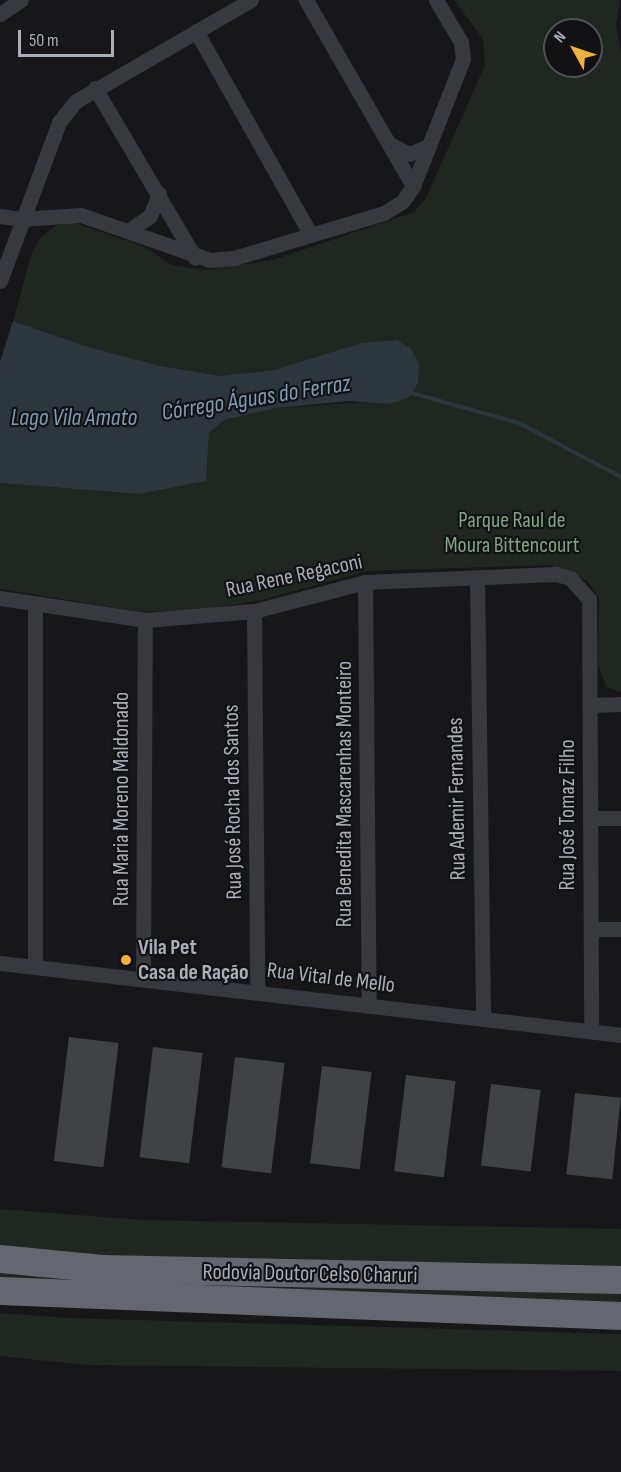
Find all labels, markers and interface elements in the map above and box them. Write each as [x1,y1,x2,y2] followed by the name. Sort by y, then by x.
[21,18,117,56] scale bar
[543,18,603,78] north arrow
[550,28,570,47] text: N
[29,30,59,51] text: 50 m
[159,369,353,427] water label: Córrego Águas do Ferraz
[11,404,137,432] water label: Lago Vila Amato
[444,507,580,558] park label: Parque Raul de Moura Bittencourt
[223,549,365,603] street label: Rua Rene Regaconi
[332,661,358,927] street label: Rua Benedita Mascarenhas Monteiro
[109,692,135,906] street label: Rua Maria Moreno Maldonado
[218,704,248,900] street label: Rua José Rocha dos Santos
[442,717,472,881] street label: Rua Ademir Fernandes
[555,739,581,891] street label: Rua José Tomaz Filho
[138,934,249,986] place label: Vila Pet Casa de Ração
[119,953,133,967] marker: Vila Pet Casa de Ração
[266,957,396,999] street label: Rua Vital de Mello
[202,1259,418,1289] street label: Rodovia Doutor Celso Charuri

